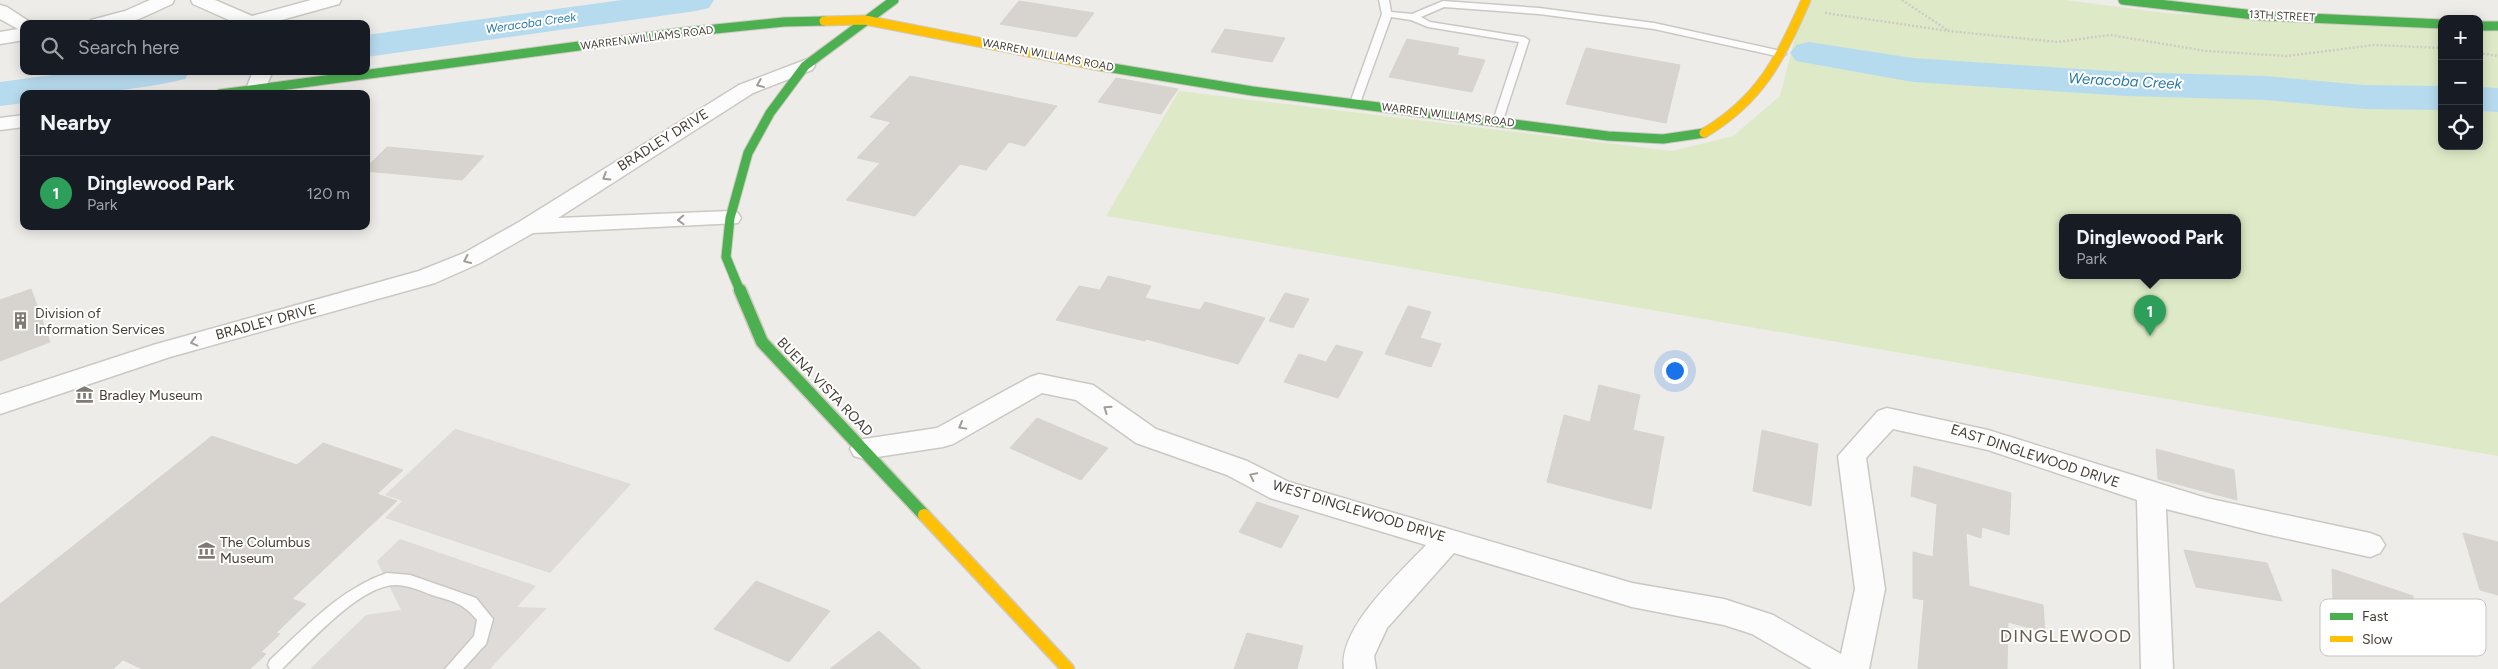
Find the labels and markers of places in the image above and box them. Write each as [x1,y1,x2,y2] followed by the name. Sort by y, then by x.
[2134,295,2166,336] pin: 1
[35,305,165,338] place label: Division of Information Services
[11,311,31,331] building icon: Division of Information Services
[75,385,95,405] museum icon: Bradley Museum
[99,387,203,404] place label: Bradley Museum
[220,534,310,567] place label: The Columbus Museum
[196,540,216,560] museum icon: The Columbus Museum

